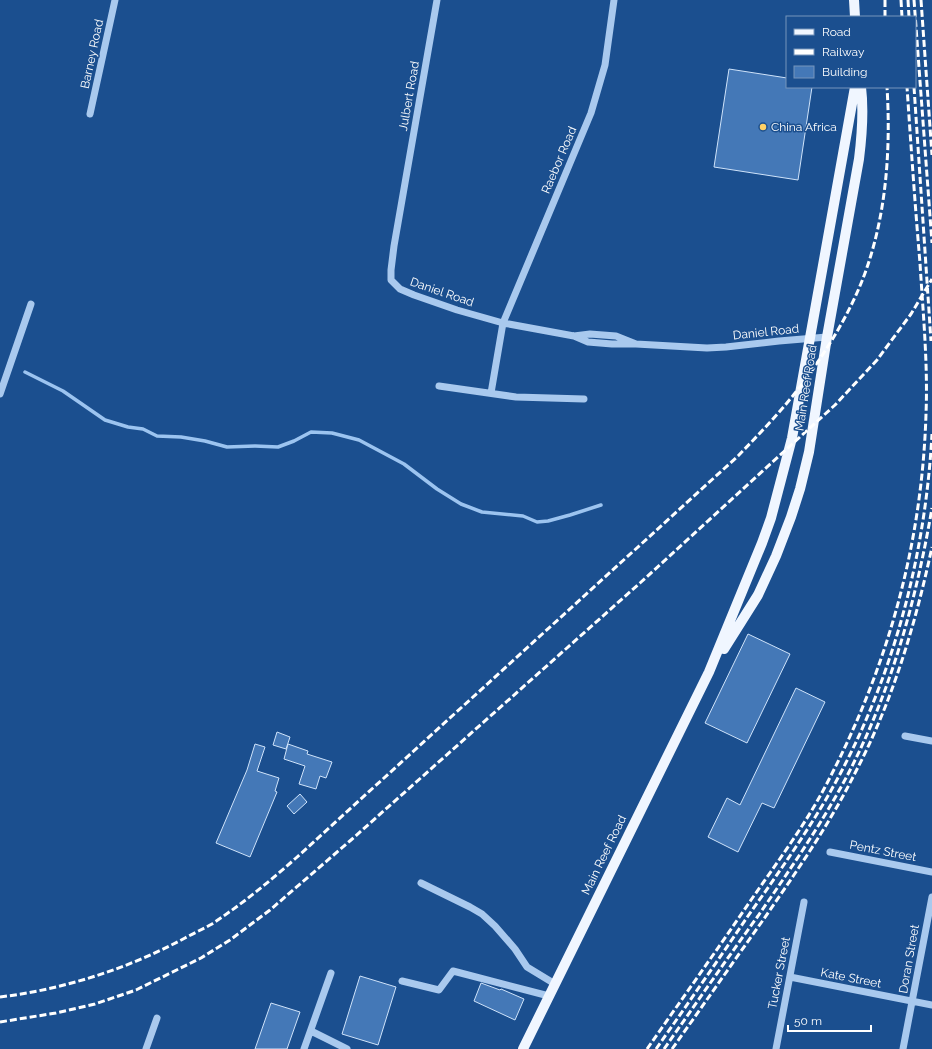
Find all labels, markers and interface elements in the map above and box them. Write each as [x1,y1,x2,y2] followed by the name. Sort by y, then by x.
[786,16,916,88] legend
[78,18,106,90] street label: Barney Road
[822,25,851,39] text: Road
[822,45,865,59] text: Railway
[396,60,422,132] street label: Julbert Road
[822,65,868,79] text: Building
[771,120,837,134] place label: China Africa
[758,122,768,132] marker: China Africa
[539,124,579,196] street label: Raebor Road
[408,275,476,309] street label: Daniel Road
[732,322,800,342] street label: Daniel Road
[792,344,820,432] street label: Main Reef Road
[579,813,629,897] street label: Main Reef Road
[848,838,918,864] street label: Pentz Street
[896,923,922,995] street label: Doran Street
[765,936,793,1010] street label: Tucker Street
[819,965,883,991] street label: Kate Street
[788,1007,871,1033] scale bar
[794,1014,822,1028] text: 50 m

